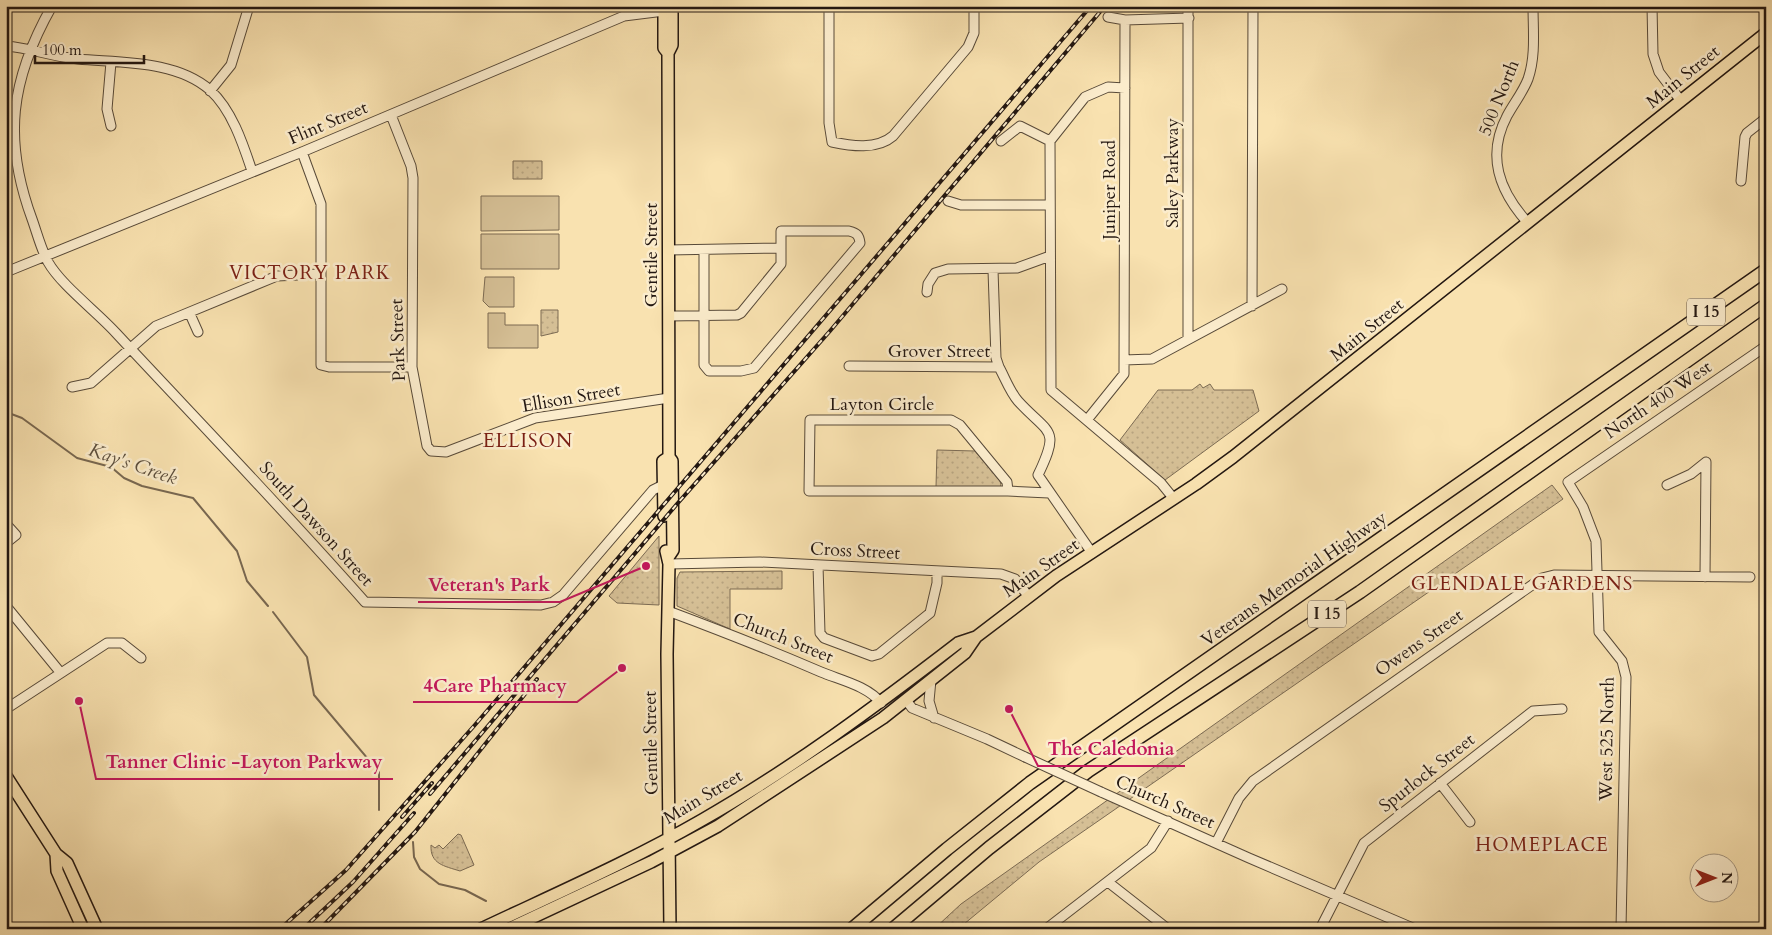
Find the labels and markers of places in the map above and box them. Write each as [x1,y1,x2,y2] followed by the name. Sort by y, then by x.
[418,568,560,602] callout: Veteran's Park
[413,668,577,702] callout: 4Care Pharmacy
[1038,732,1185,766] callout: The Caledonia
[96,745,393,779] callout: Tanner Clinic -Layton Parkway

